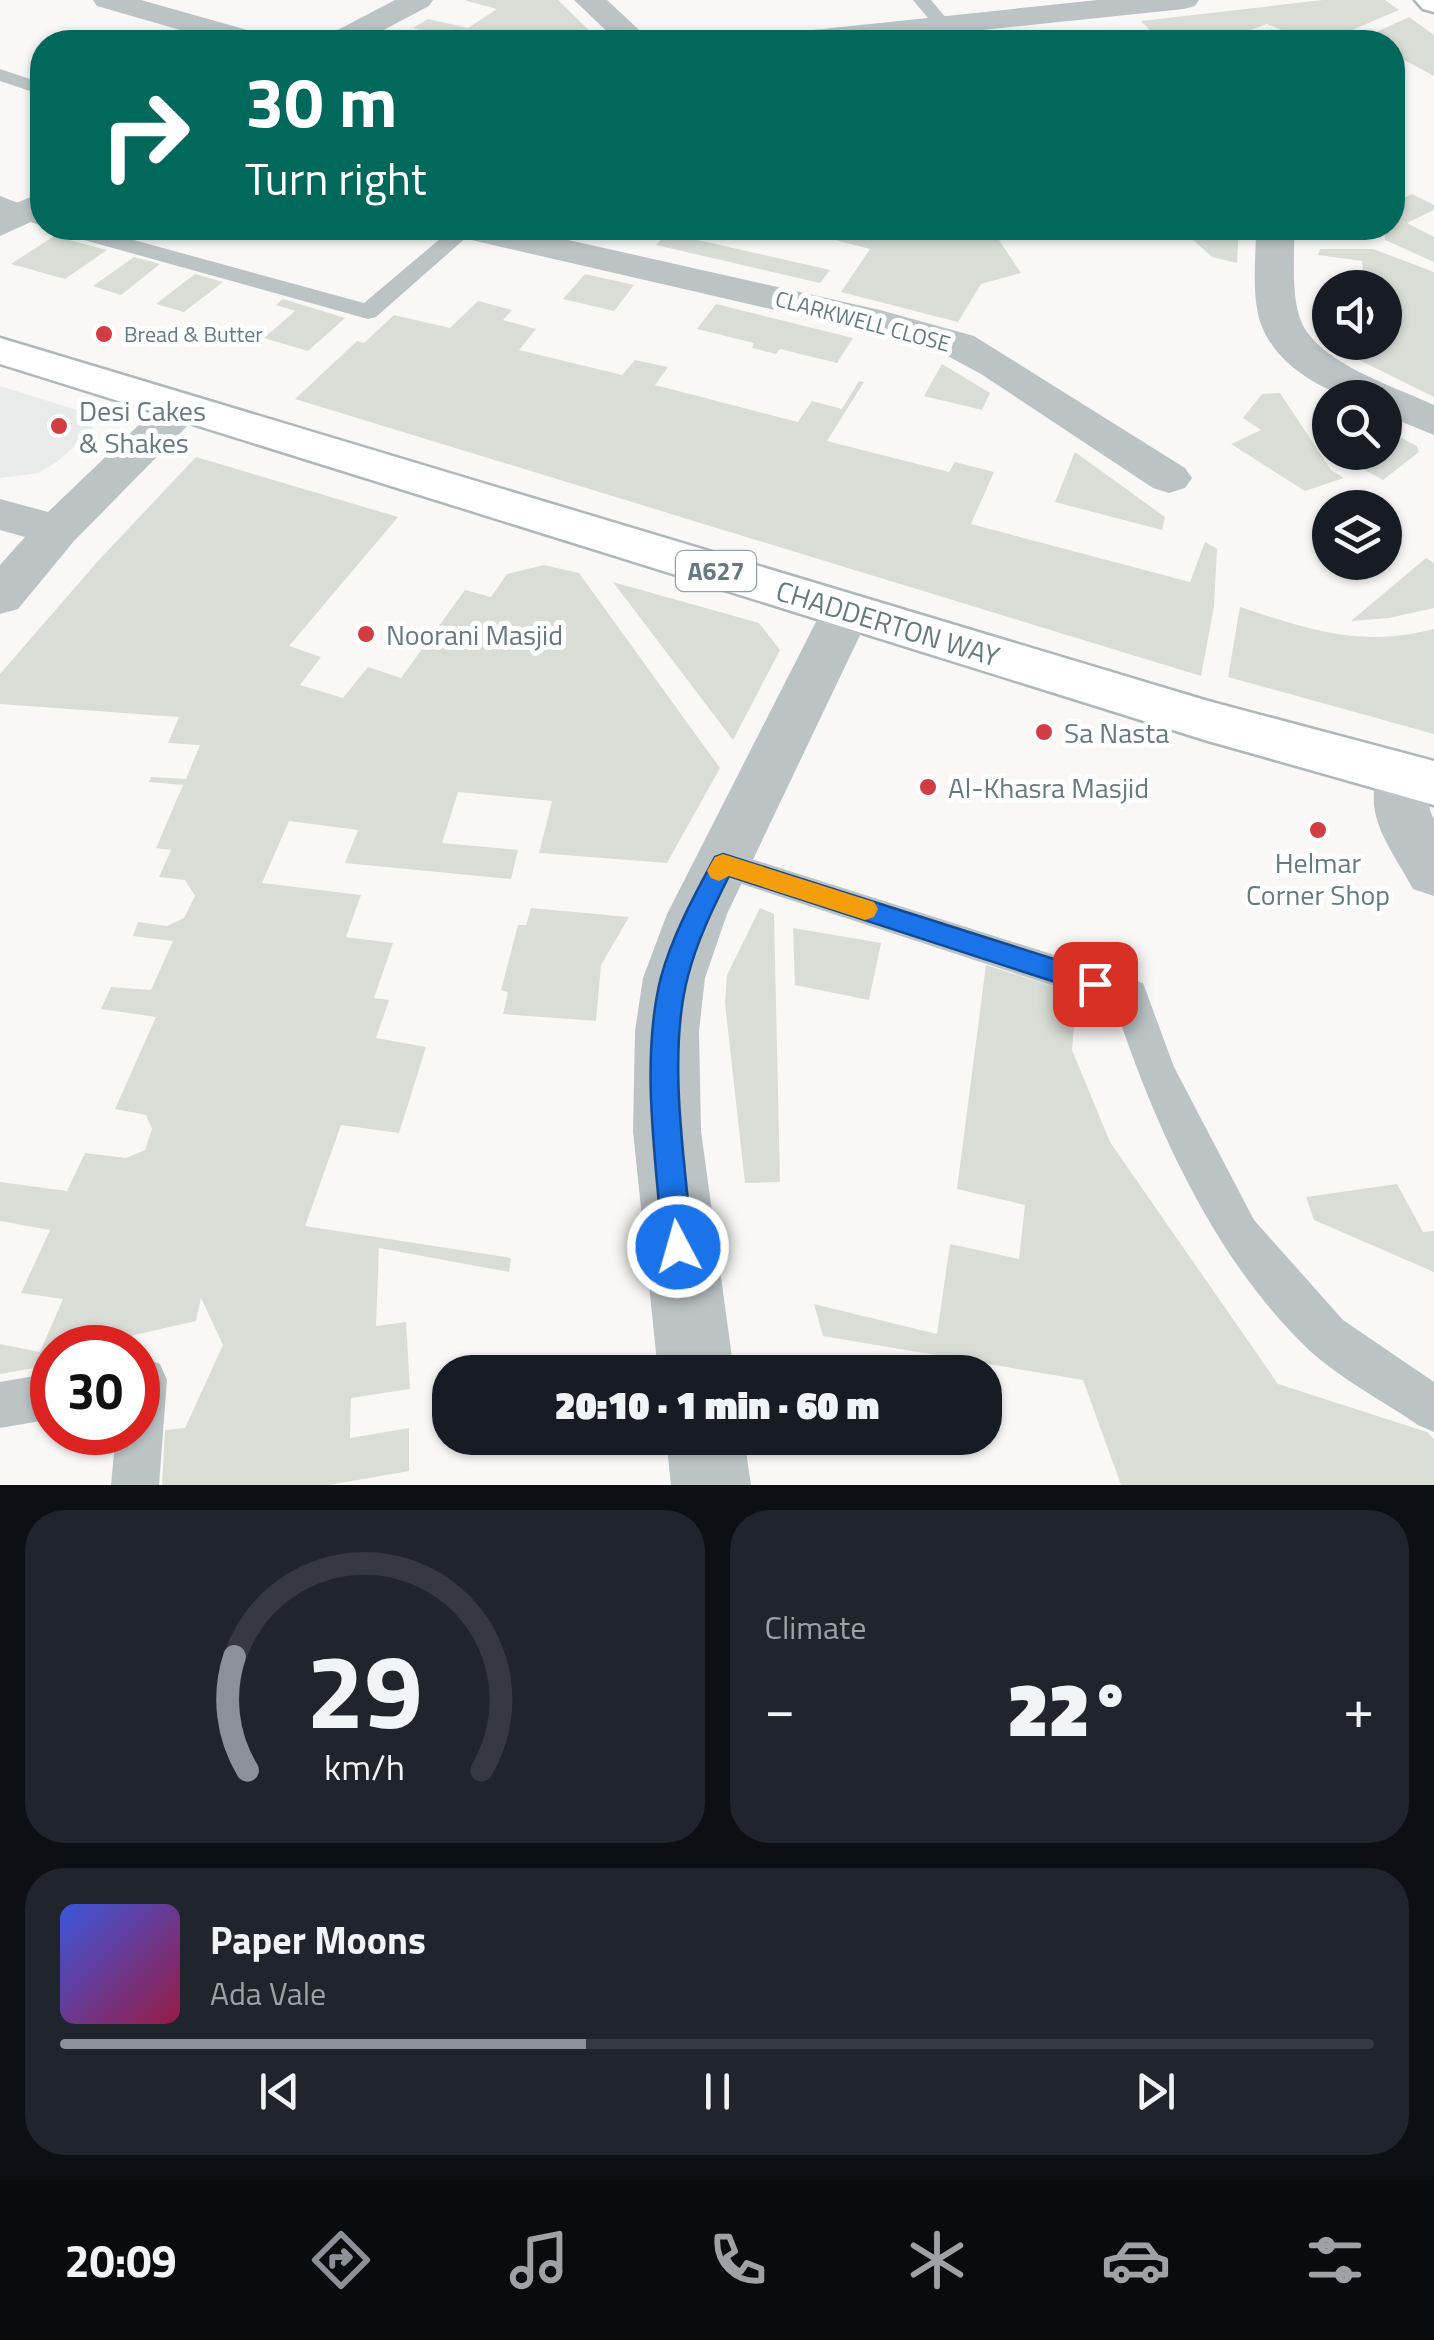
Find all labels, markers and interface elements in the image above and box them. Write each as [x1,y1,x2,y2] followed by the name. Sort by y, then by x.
[245,48,398,154] text: 30 m
[80,70,210,200] icon: right
[245,144,427,212] text: Turn right
[1312,270,1402,580] map controls
[1312,270,1402,360] button: sound
[772,281,954,361] street label: CLARKWELL CLOSE
[124,317,263,351] place label: Bread & Butter
[93,323,115,345] marker: Bread & Butter
[1312,380,1402,470] button: search
[79,389,206,464] place label: Desi Cakes & Shakes
[48,415,70,437] marker: Desi Cakes & Shakes
[1312,490,1402,580] button: layers
[676,551,756,591] road number: A627
[771,569,1005,677] street label: CHADDERTON WAY
[386,613,563,656] place label: Noorani Masjid
[355,623,377,645] marker: Noorani Masjid
[1064,711,1169,754] place label: Sa Nasta
[1033,721,1055,743] marker: Sa Nasta
[948,766,1149,809] place label: Al-Khasra Masjid
[917,776,939,798] marker: Al-Khasra Masjid
[1307,819,1329,841] marker: Helmar Corner Shop
[1246,841,1390,916] place label: Helmar Corner Shop
[1053,942,1138,1027] pin
[1068,957,1123,1012] icon: arrive
[626,1195,730,1299] position arrow
[30,1325,160,1455] speed limit sign: 30
[555,1376,879,1434] text: 20:10 · 1 min · 60 m
[765,1603,866,1651] text: Climate
[307,1610,423,1768] text: 29
[1007,1651,1131,1765] text: 22°
[765,1666,795,1749] text: −
[1343,1666,1374,1749] text: +
[324,1739,405,1794] text: km/h
[210,1911,426,1969] text: Paper Moons
[210,1969,326,2017] text: Ada Vale
[252,2064,307,2119] icon: previous
[690,2064,745,2119] icon: pause
[1128,2064,1183,2119] icon: next
[306,2225,376,2295] icon: directions
[504,2225,574,2295] icon: music
[703,2225,773,2295] icon: phone
[902,2225,972,2295] icon: climate
[1101,2225,1171,2295] icon: car
[1300,2225,1370,2295] icon: filters
[64,2226,177,2294] text: 20:09

